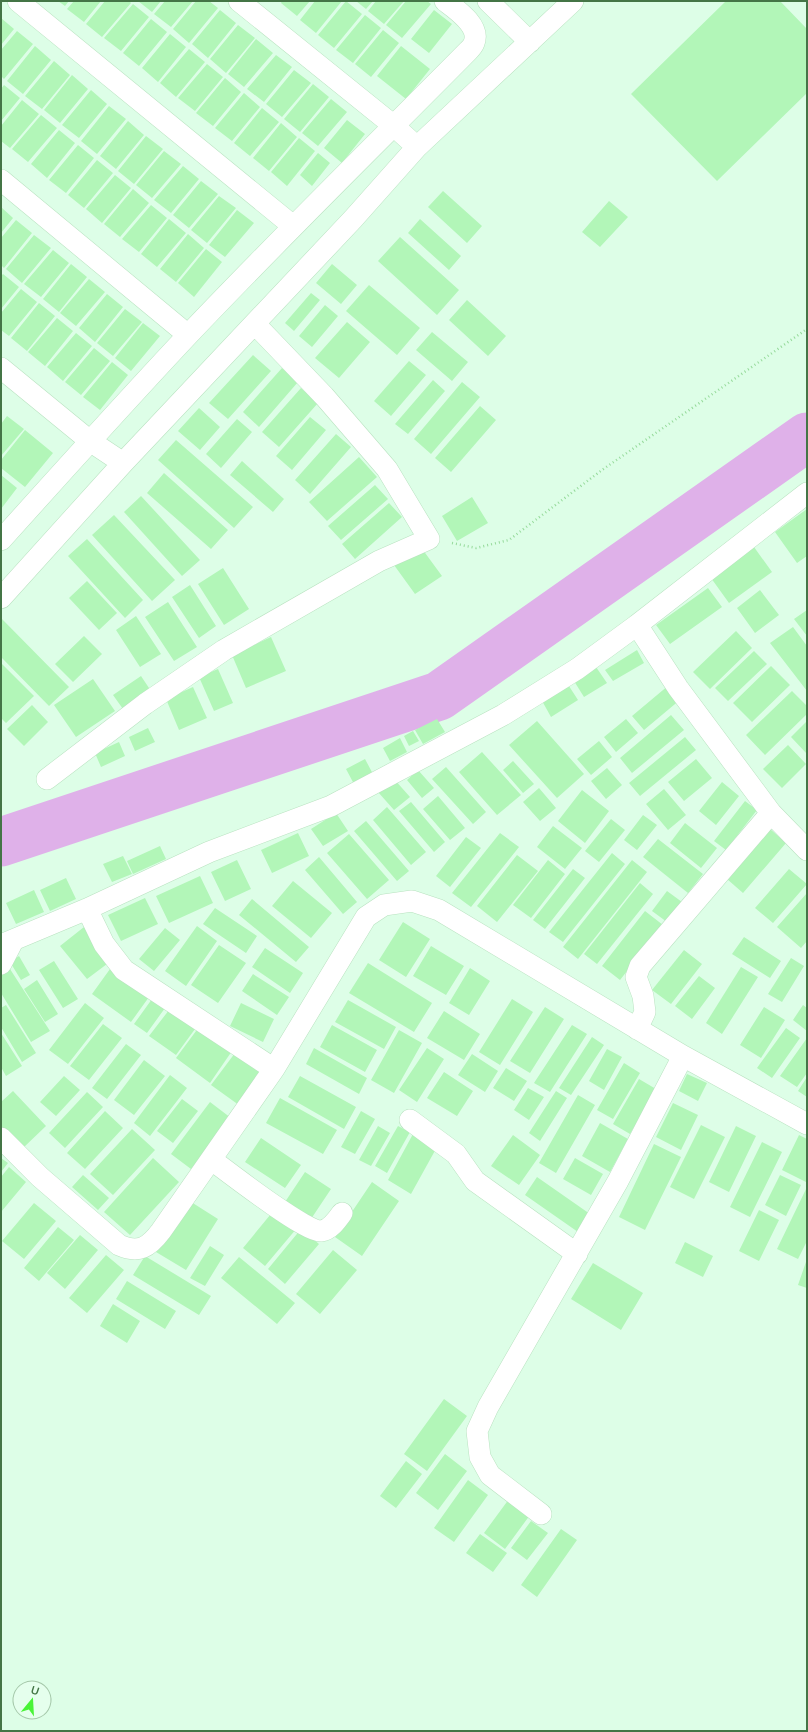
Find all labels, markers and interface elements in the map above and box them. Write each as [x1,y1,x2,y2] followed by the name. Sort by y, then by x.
[12,1680,52,1720] north arrow
[29,1683,41,1698] text: U

